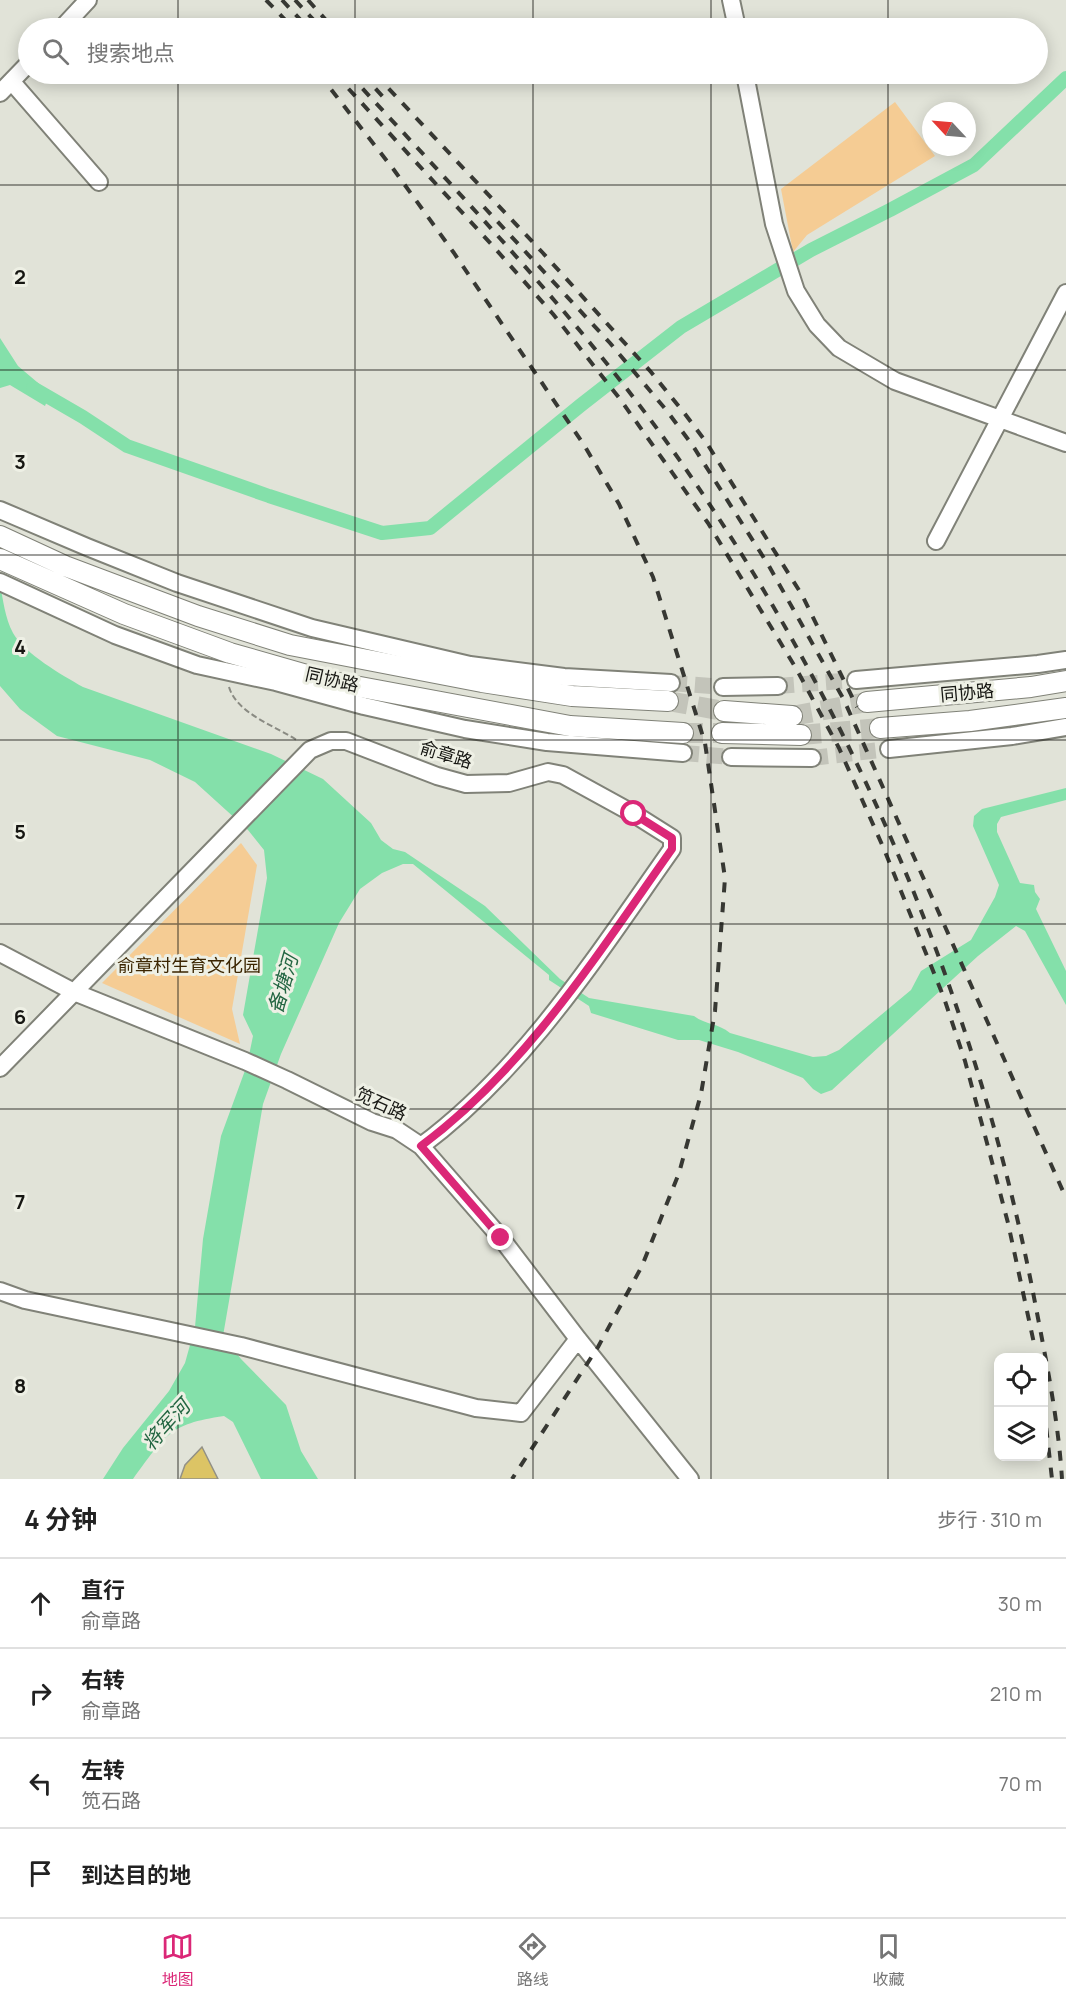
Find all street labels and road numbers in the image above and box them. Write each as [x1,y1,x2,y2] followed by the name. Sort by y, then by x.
[303,661,361,697] street label: 同协路
[939,678,995,706] street label: 同协路
[417,735,476,773] street label: 俞章路
[352,1081,411,1125] street label: 笕石路

